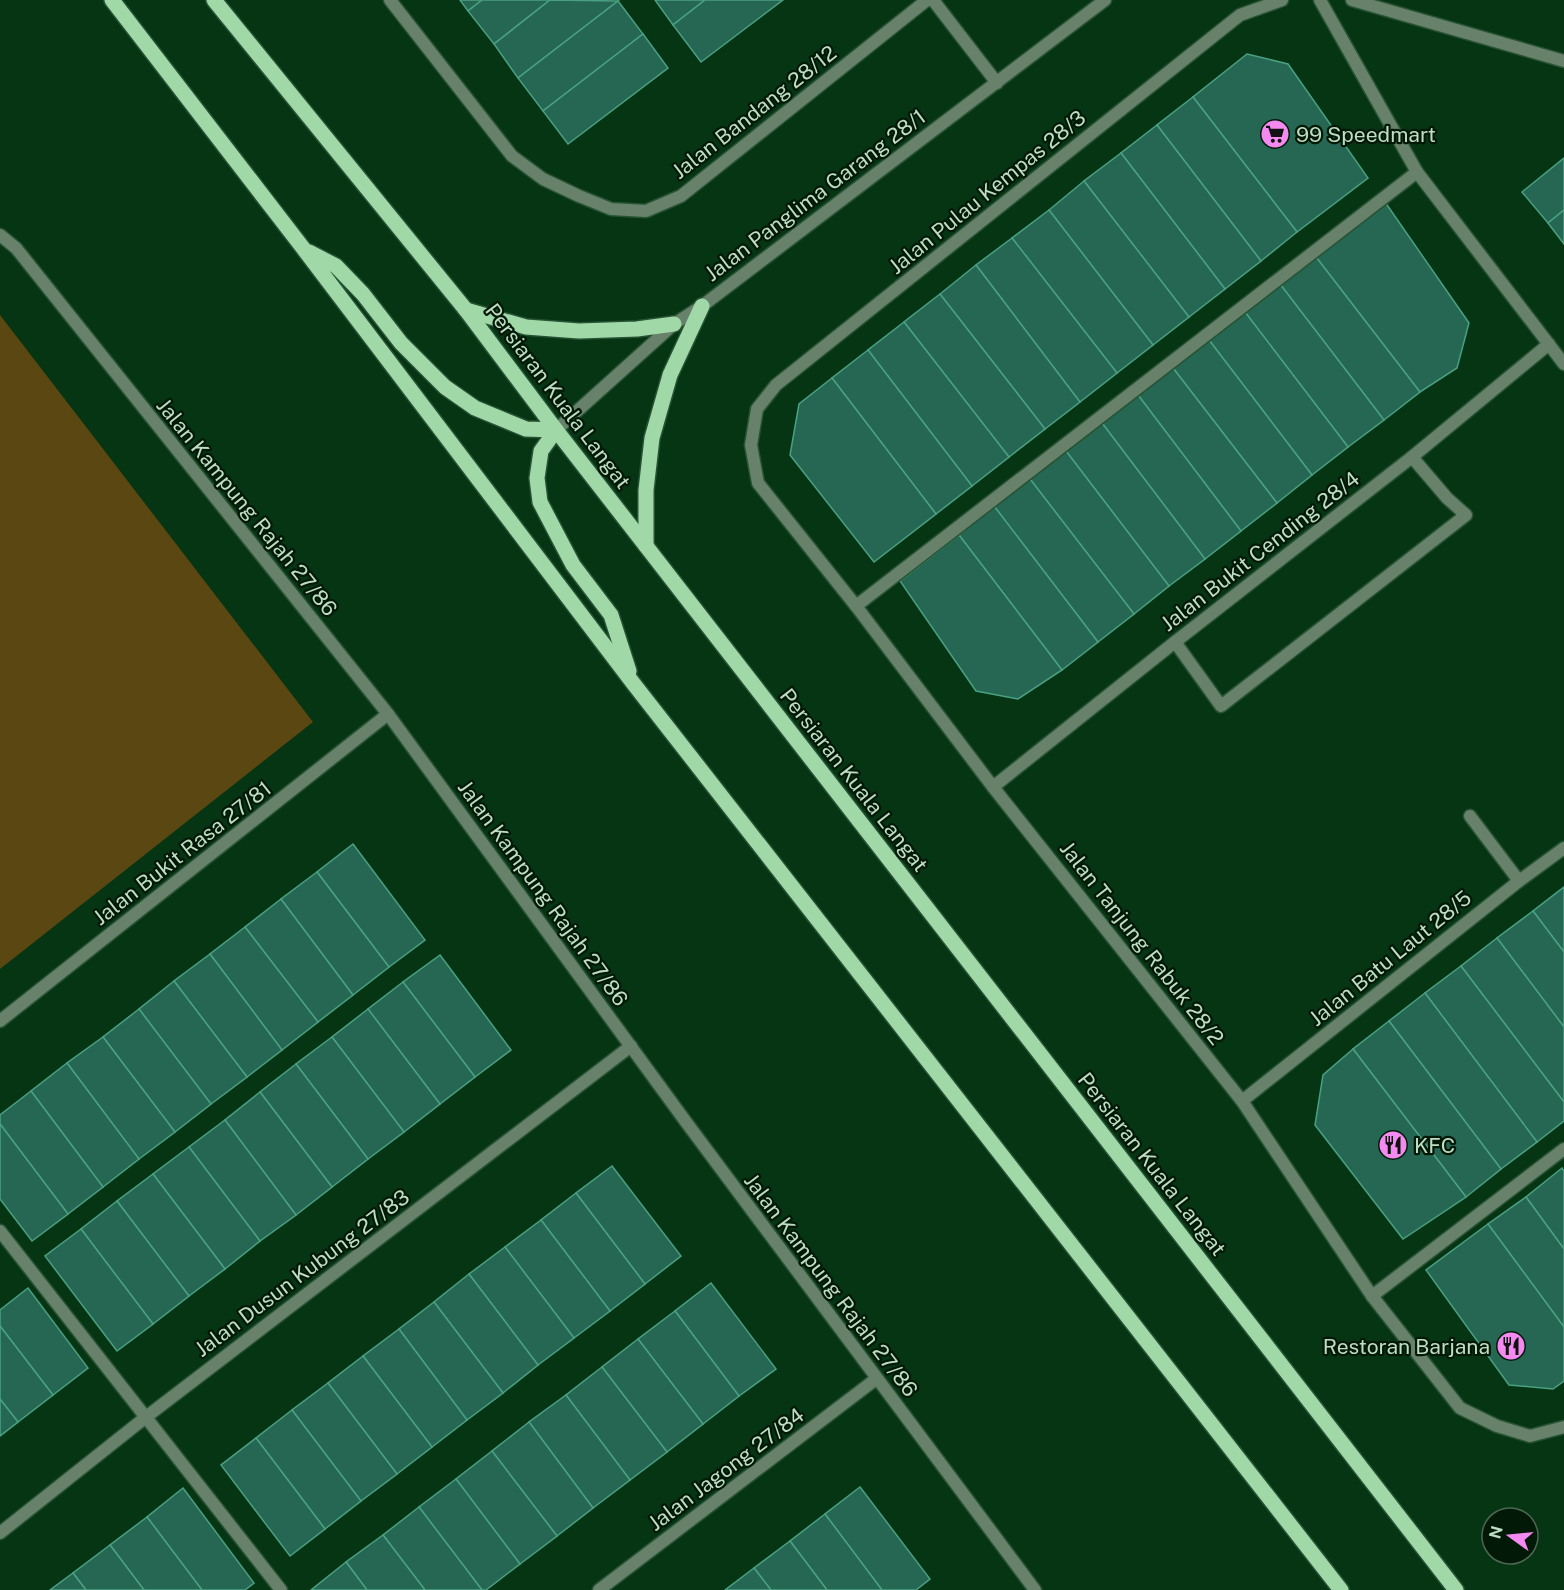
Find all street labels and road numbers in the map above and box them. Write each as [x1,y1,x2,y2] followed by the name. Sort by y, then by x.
[667,40,841,184] street label: Jalan Bandang 28/12
[700,104,930,286] street label: Jalan Panglima Garang 28/1
[884,105,1090,279] street label: Jalan Pulau Kempas 28/3
[480,298,636,494] street label: Persiaran Kuala Langat
[151,393,343,621] street label: Jalan Kampung Rajah 27/86
[1156,466,1364,636] street label: Jalan Bukit Cending 28/4
[775,683,933,877] street label: Persiaran Kuala Langat
[453,775,633,1011] street label: Jalan Kampung Rajah 27/86
[88,776,276,930] street label: Jalan Bukit Rasa 27/81
[1055,836,1229,1050] street label: Jalan Tanjung Rabuk 28/2
[1304,885,1476,1031] street label: Jalan Batu Laut 28/5
[1073,1067,1231,1261] street label: Persiaran Kuala Langat
[739,1169,923,1401] street label: Jalan Kampung Rajah 27/86
[190,1184,414,1362] street label: Jalan Dusun Kubung 27/83
[643,1402,809,1536] street label: Jalan Jagong 27/84

